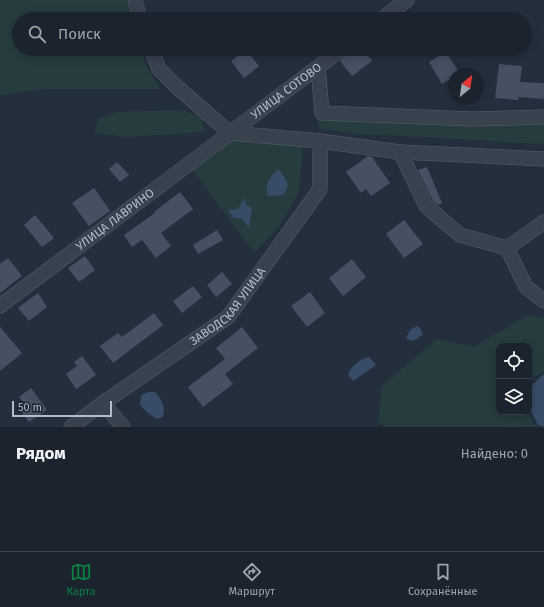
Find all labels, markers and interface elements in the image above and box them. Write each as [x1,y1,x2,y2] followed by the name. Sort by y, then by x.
[12,12,532,56] search box
[26,23,48,45] icon: search
[58,25,101,43] text: Поиск
[248,60,324,122] street label: УЛИЦА СОТОВО
[448,68,484,104] north arrow
[73,186,157,253] street label: УЛИЦА ЛАВРИНО
[187,265,268,348] street label: ЗАВОДСКАЯ УЛИЦА
[496,343,532,415] map controls
[496,343,532,379] button: locate
[496,379,532,415] button: layers
[12,399,112,418] scale bar
[18,401,42,414] text: 50 m
[16,443,66,464] text: Рядом
[461,446,528,461] text: Найдено: 0
[66,561,96,598] tab: Карта
[228,561,275,598] tab: Маршрут
[408,561,478,598] tab: Сохранённые

